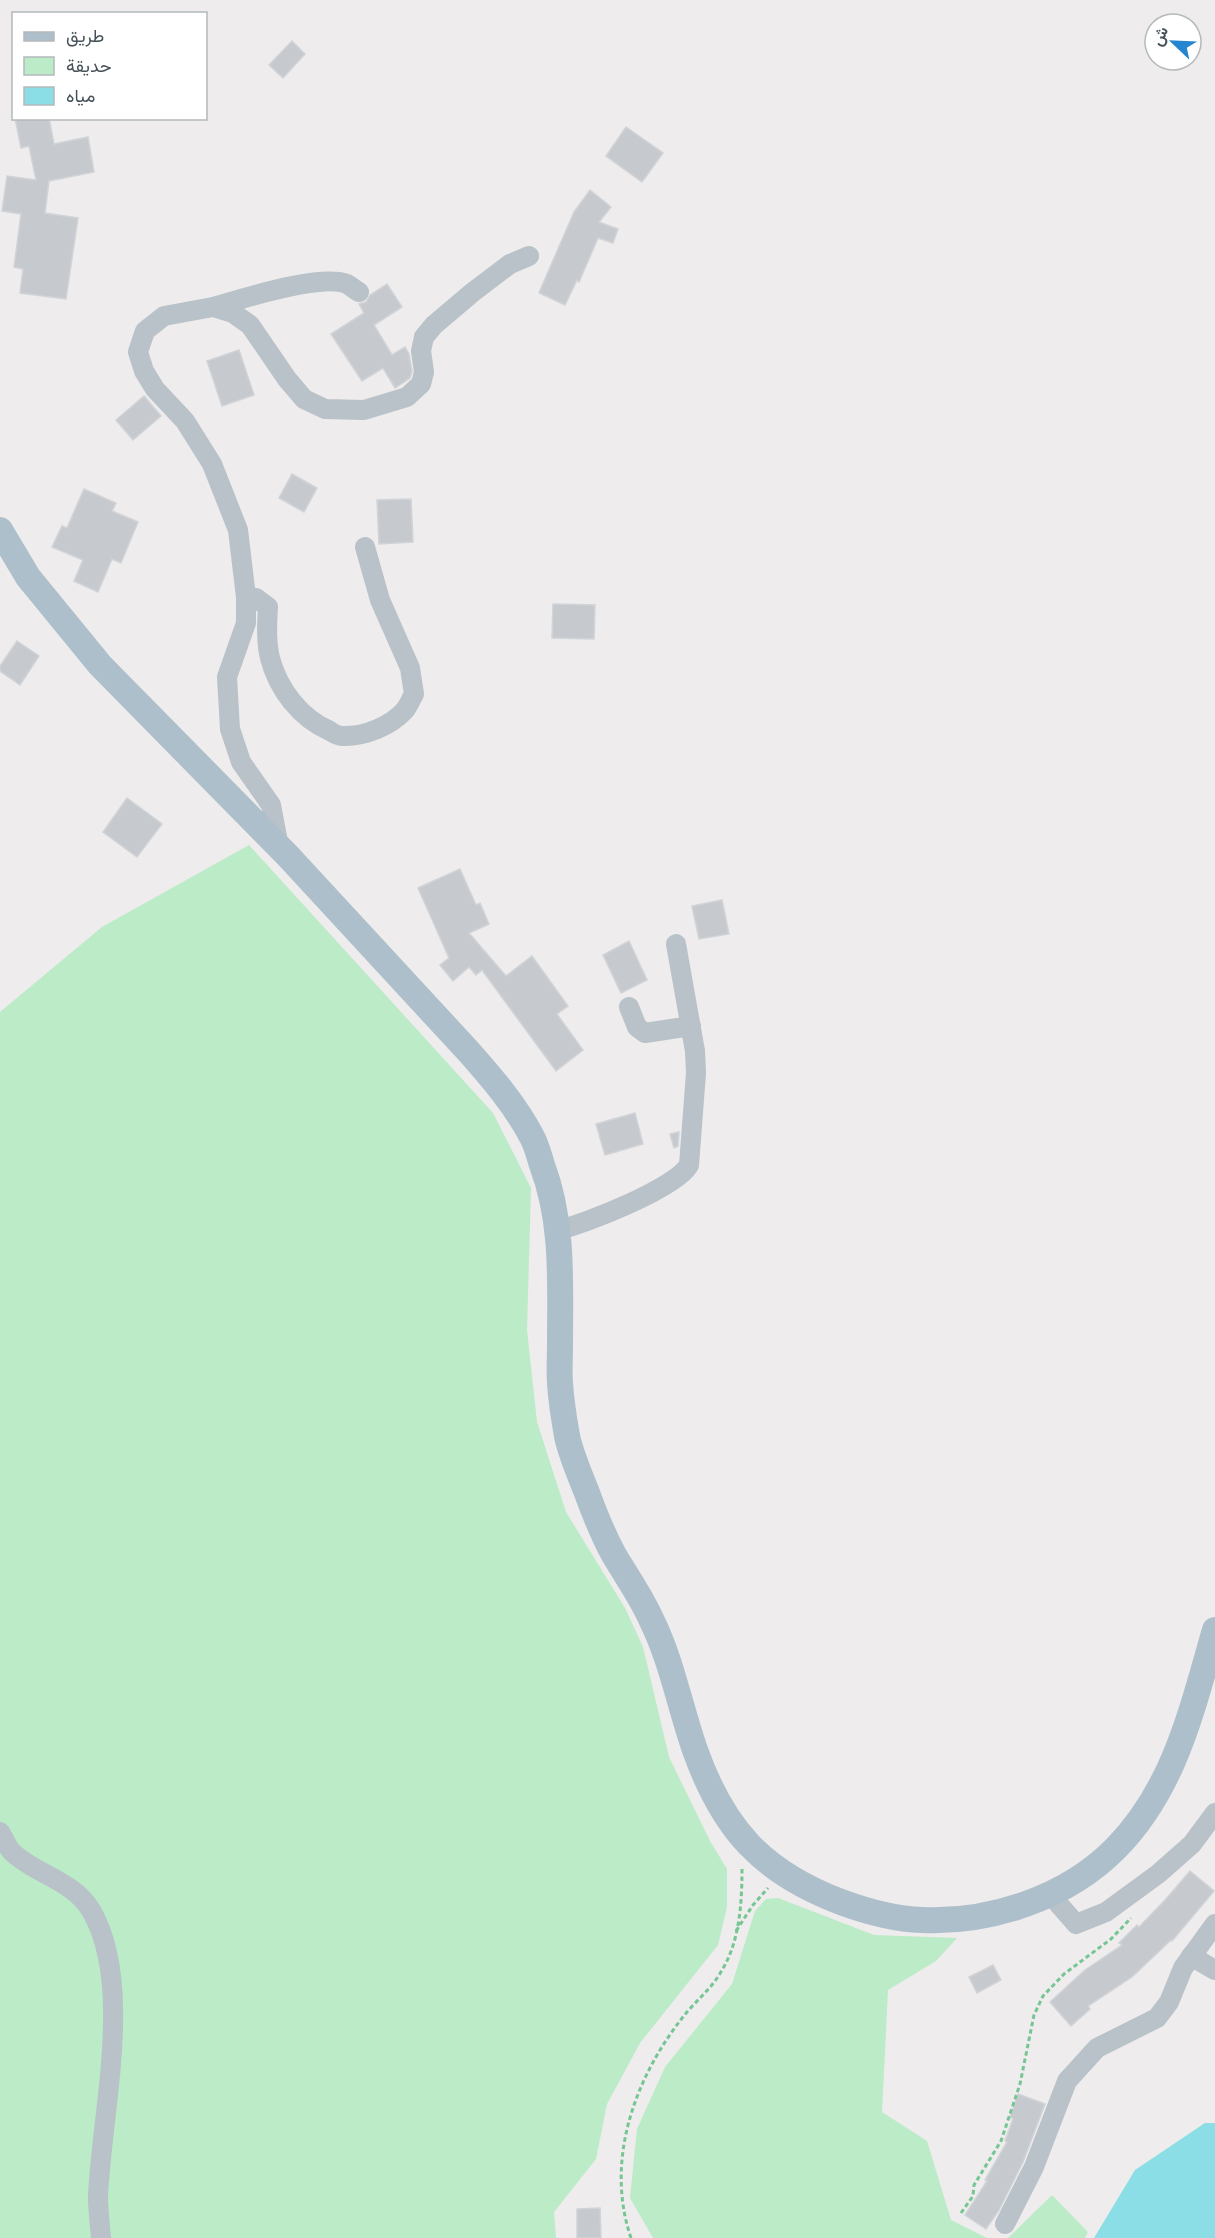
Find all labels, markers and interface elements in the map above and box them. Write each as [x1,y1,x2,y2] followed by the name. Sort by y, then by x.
[12,12,207,120] legend
[1143,12,1203,72] north arrow
[1146,23,1174,50] text: ش
[66,24,104,49] text: طريق
[66,54,112,79] text: حديقة
[66,84,95,109] text: مياه

